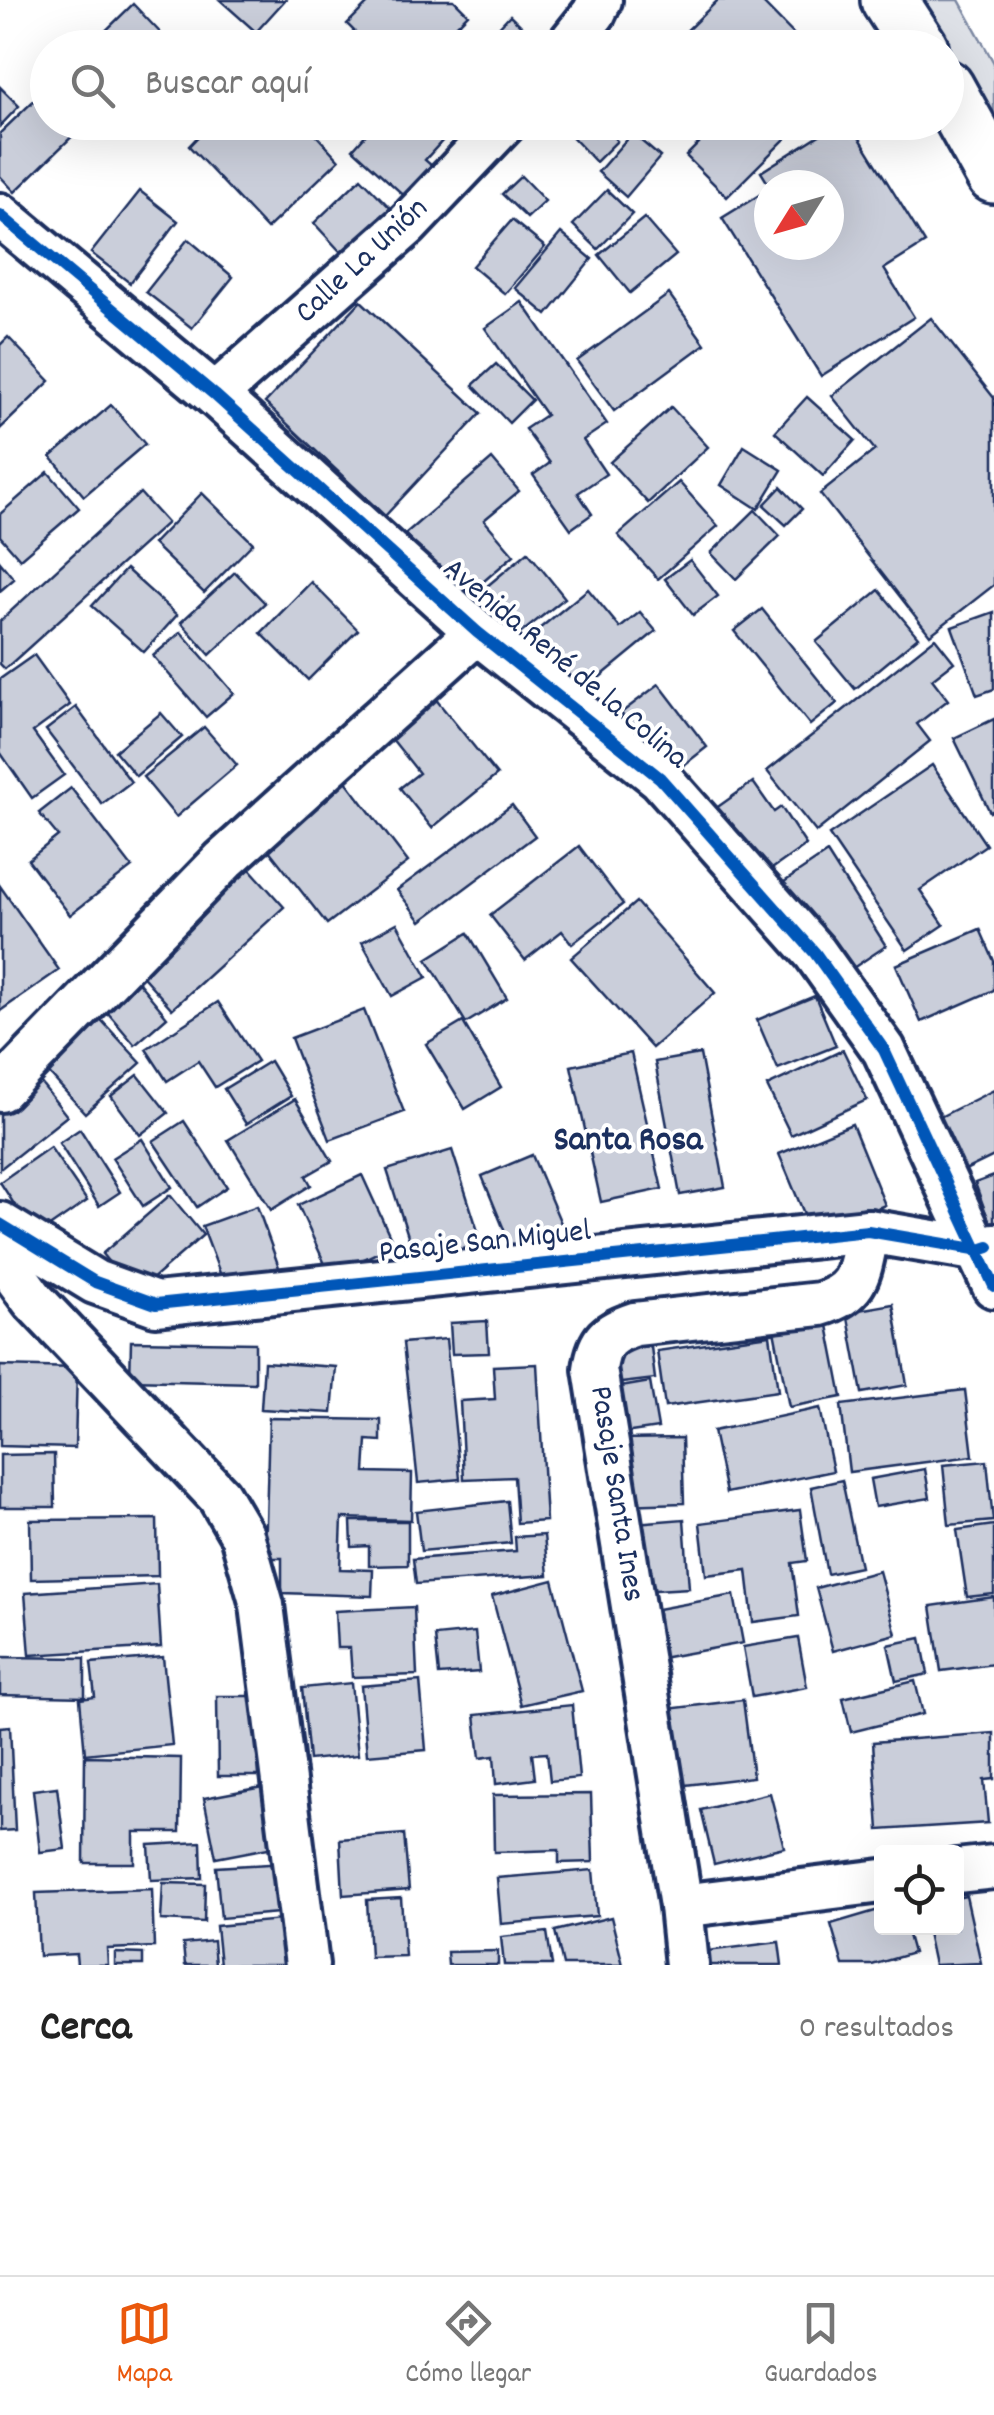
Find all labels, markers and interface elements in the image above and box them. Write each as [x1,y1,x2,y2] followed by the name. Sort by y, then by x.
[30,30,964,140] search box
[65,58,120,113] icon: search
[145,58,309,113] text: Buscar aquí
[754,170,844,260] north arrow
[286,188,440,336] street label: Calle La Unión
[431,548,698,782] street label: Avenida René de la Colina
[553,1117,704,1167] district label: Santa Rosa
[377,1210,594,1278] street label: Pasaje San Miguel
[575,1383,655,1605] street label: Pasaje Santa Ines
[874,1845,964,1935] map controls
[874,1845,964,1935] button: locate
[40,2000,131,2060] text: Cerca
[799,2007,954,2053] text: 0 resultados
[117,2296,172,2396] tab: Mapa
[405,2296,531,2396] tab: Cómo llegar
[764,2296,877,2396] tab: Guardados

